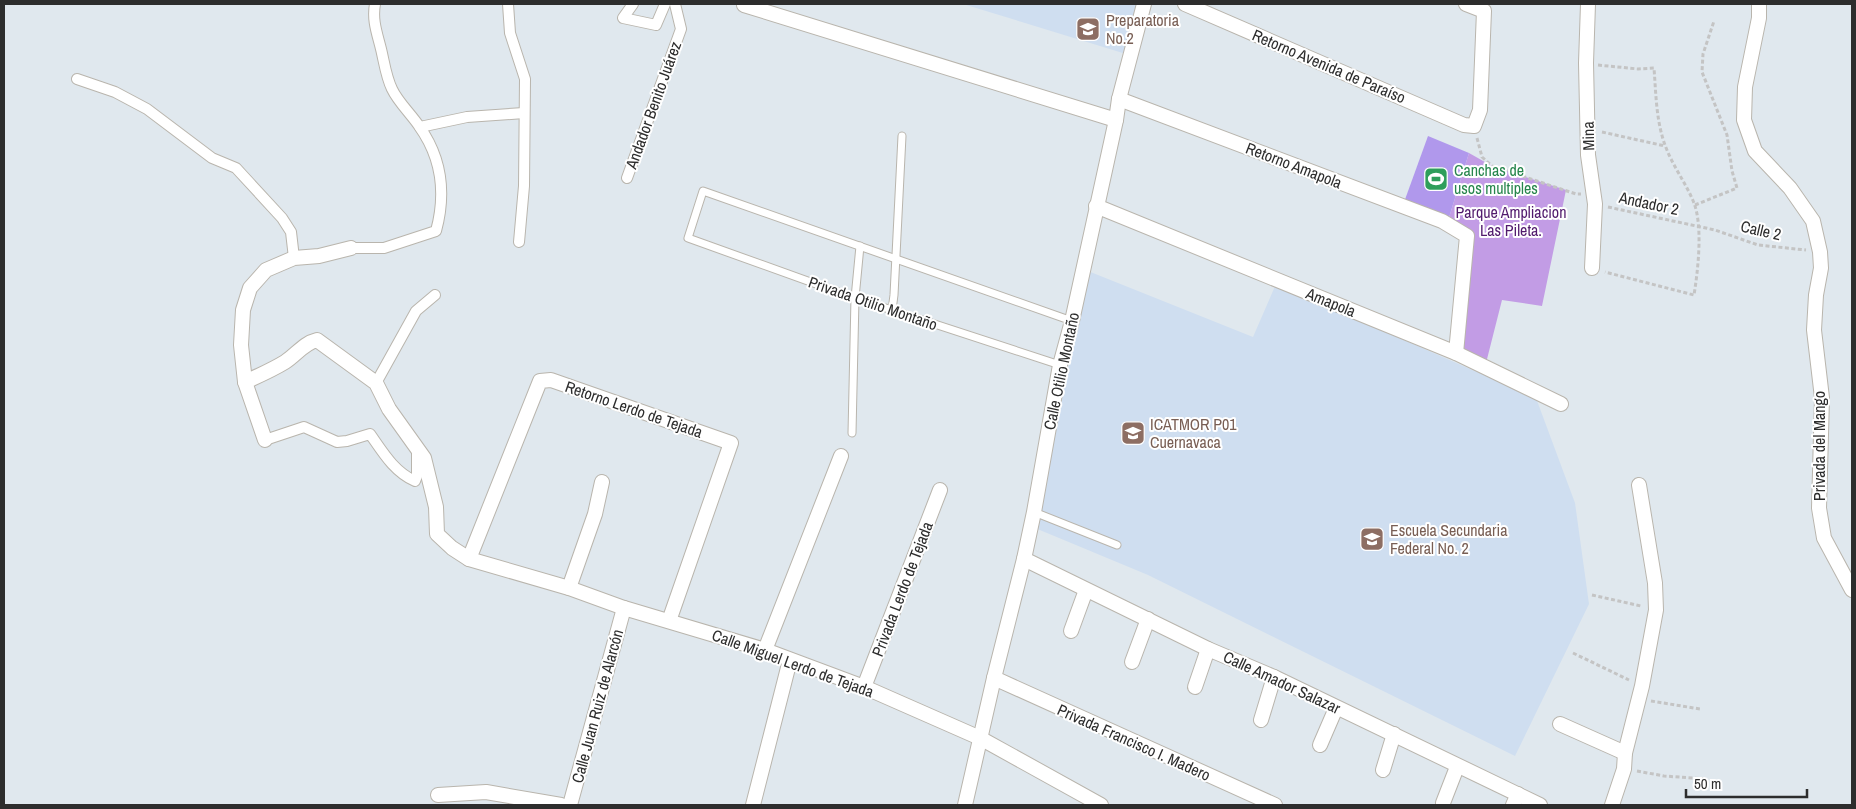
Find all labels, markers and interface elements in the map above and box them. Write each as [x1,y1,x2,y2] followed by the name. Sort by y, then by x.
[1106,9,1180,49] place label: Preparatoria No.2
[1075,16,1101,42] school or university icon: Preparatoria No.2
[1249,24,1409,108] street label: Retorno Avenida de Paraíso
[619,38,686,173] street label: Andador Benito Juárez
[1577,121,1599,151] street label: Mina
[1243,137,1346,194] street label: Retorno Amapola
[1454,159,1538,199] place label: Canchas de usos multiples
[1423,166,1449,192] sports icon: Canchas de usos multiples
[1616,186,1681,220] street label: Andador 2
[1456,201,1566,241] park label: Parque Ampliacion Las Pileta.
[1739,215,1783,245] street label: Calle 2
[806,271,940,335] street label: Privada Otilio Montaño
[1302,282,1360,322] street label: Amapola
[1038,310,1084,432] street label: Calle Otilio Montaño
[562,375,706,443] street label: Retorno Lerdo de Tejada
[1808,391,1830,501] street label: Privada del Mango
[1150,413,1237,453] place label: ICATMOR P01 Cuernavaca
[1120,420,1146,446] school or university icon: ICATMOR P01 Cuernavaca
[866,518,938,660] street label: Privada Lerdo de Tejada
[1390,519,1508,559] place label: Escuela Secundaria Federal No. 2
[1359,526,1385,552] school or university icon: Escuela Secundaria Federal No. 2
[709,624,877,703] street label: Calle Miguel Lerdo de Tejada
[566,627,628,785] street label: Calle Juan Ruiz de Alarcón
[1220,645,1345,719] street label: Calle Amador Salazar
[1054,698,1214,786] street label: Privada Francisco I. Madero
[1686,766,1807,798] scale bar
[1694,773,1721,794] text: 50 m

